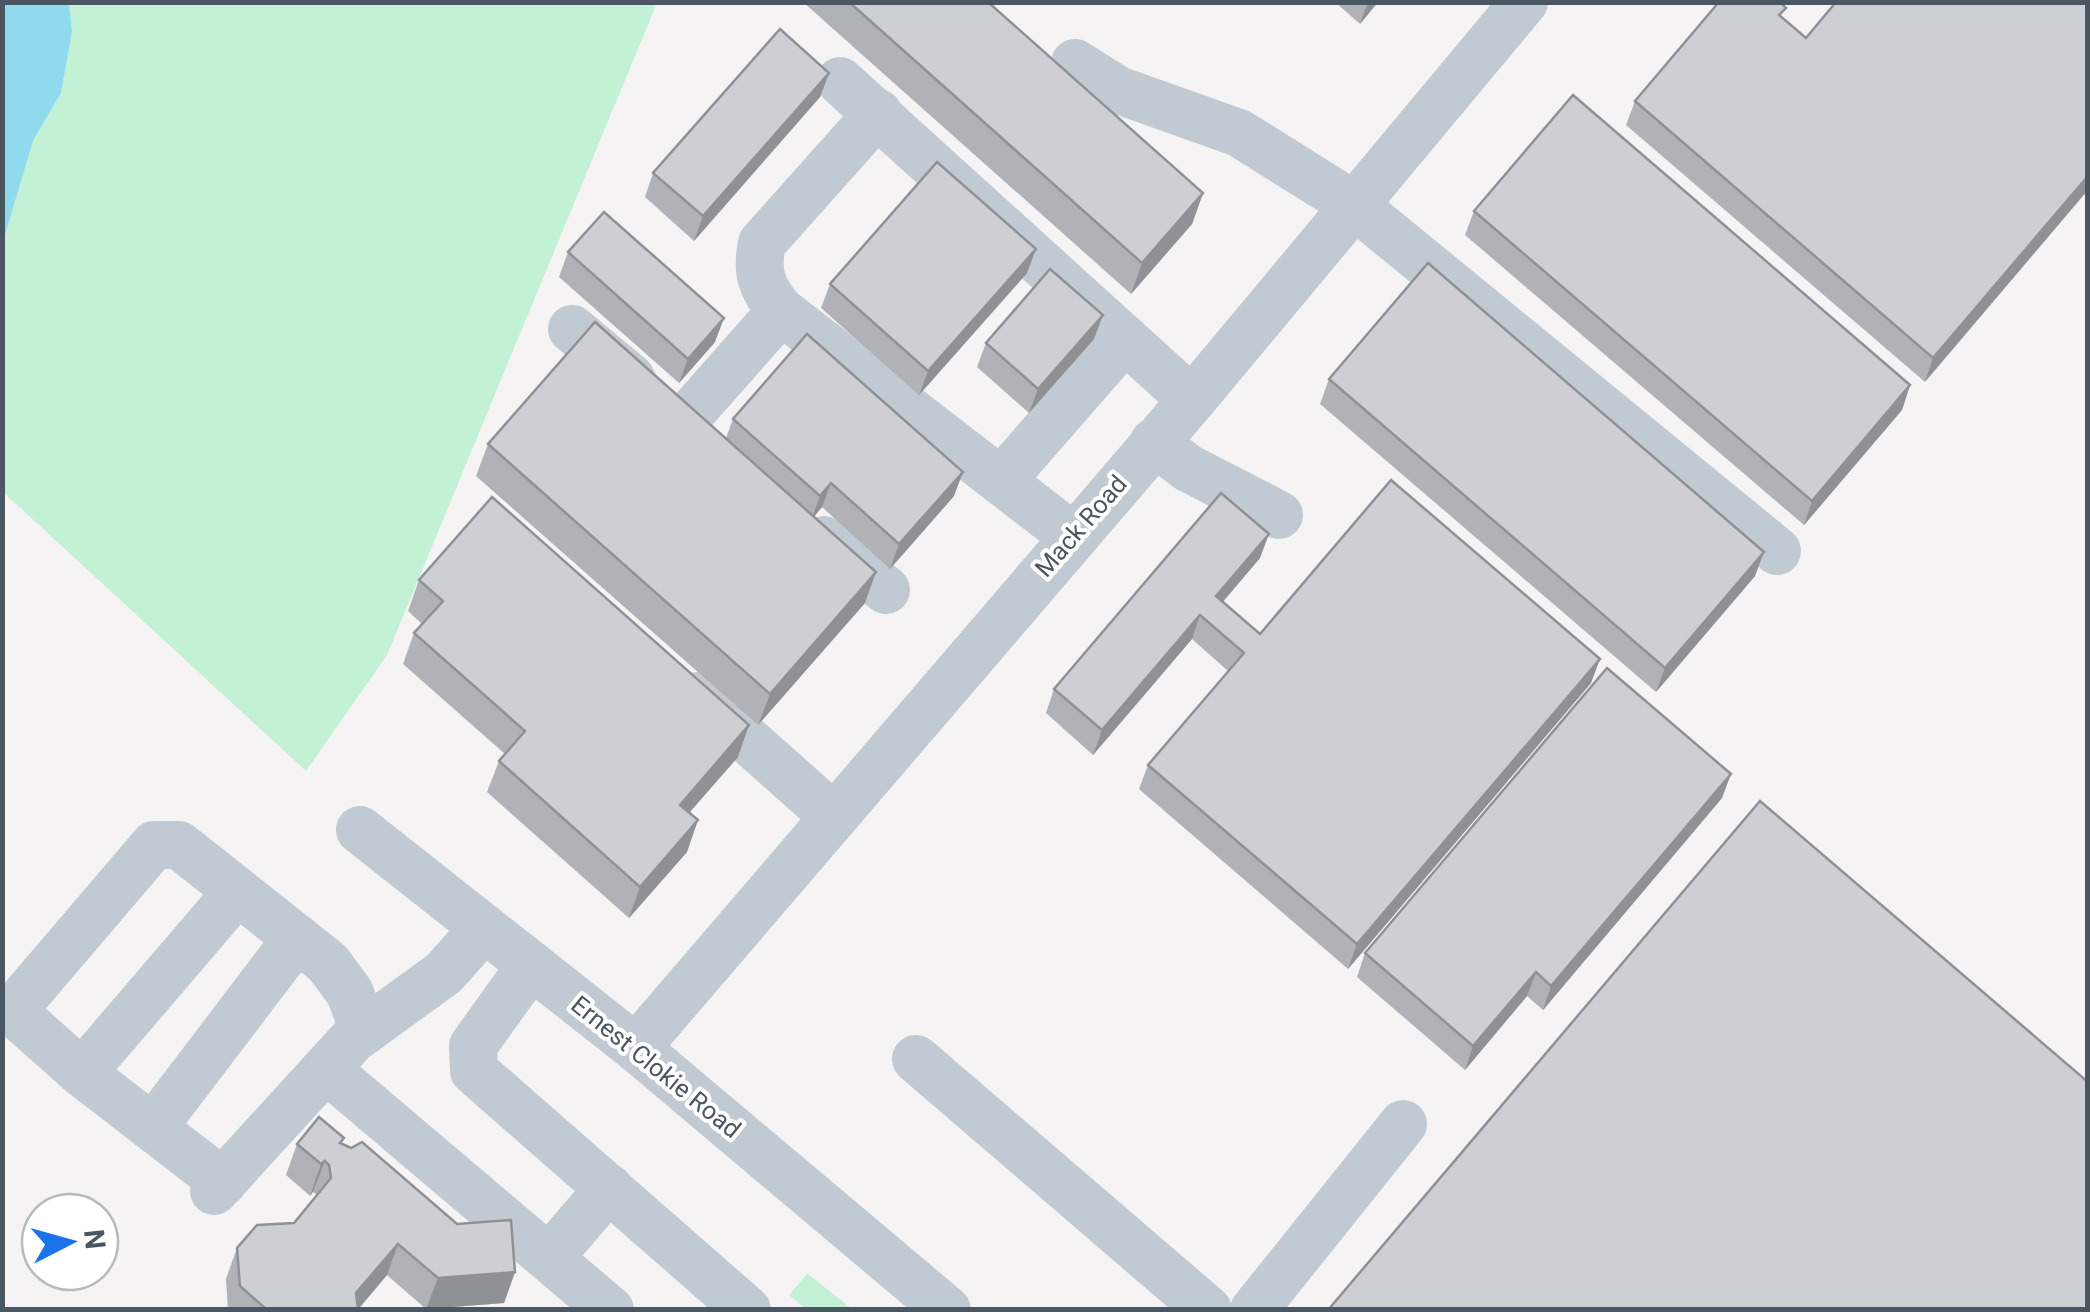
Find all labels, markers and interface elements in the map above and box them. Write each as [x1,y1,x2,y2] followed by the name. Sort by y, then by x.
[1029,469,1133,583] street label: Mack Road
[566,990,746,1144] street label: Ernest Clokie Road
[20,1192,120,1292] north arrow
[77,1228,112,1251] text: N

